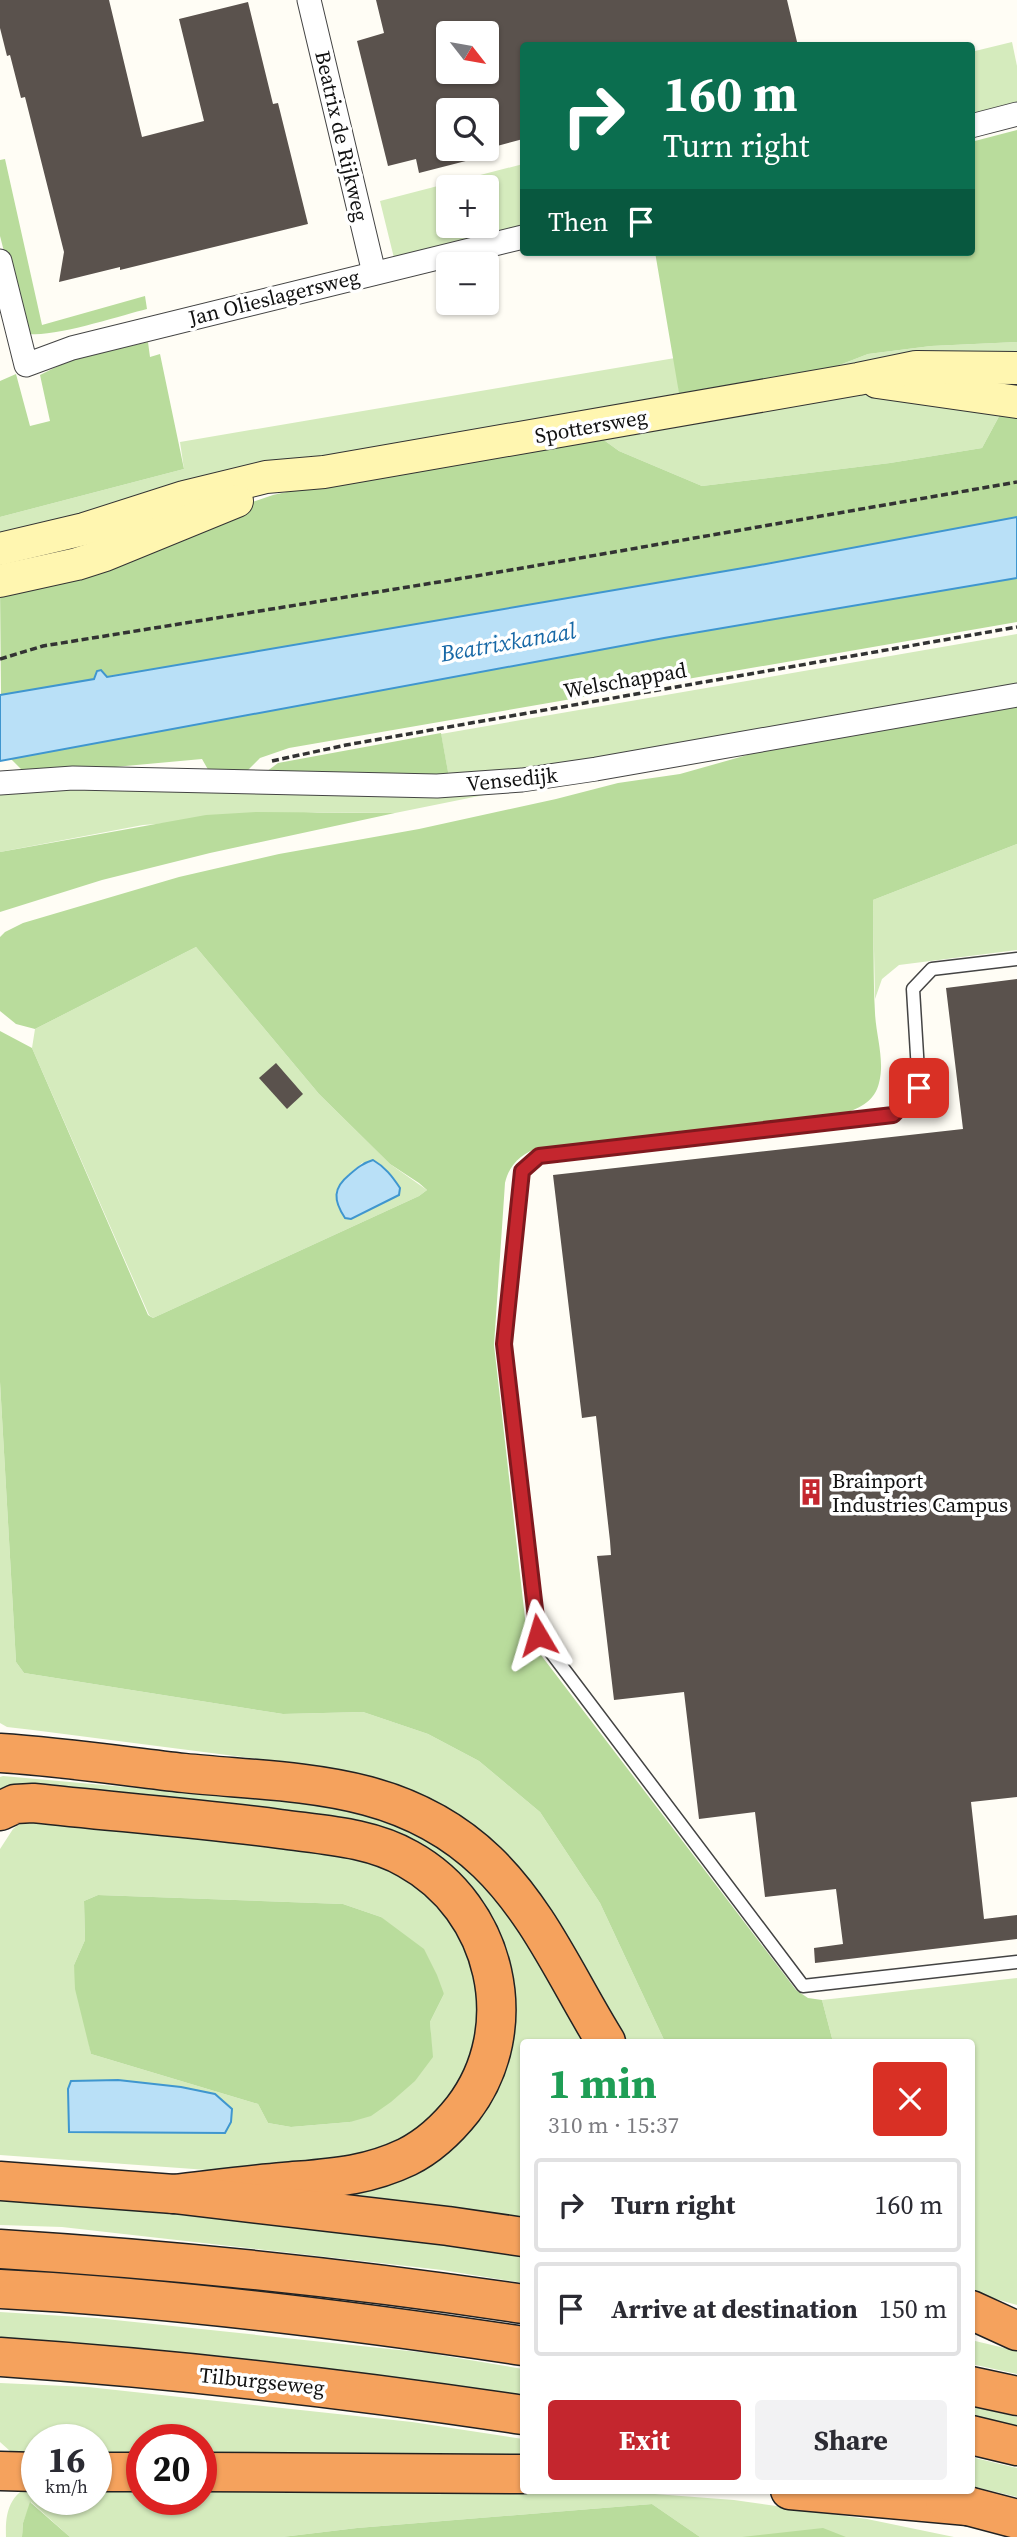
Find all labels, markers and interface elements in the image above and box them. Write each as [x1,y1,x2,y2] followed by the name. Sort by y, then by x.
[436,21,499,84] north arrow
[436,21,499,315] map controls
[308,48,376,224] street label: Beatrix de Rijkweg
[663,60,798,127] text: 160 m
[548,70,639,161] icon: right
[436,98,499,161] button: search
[663,124,809,168] text: Turn right
[436,175,499,238] button: +
[622,203,660,241] icon: arrive
[548,204,608,240] text: Then
[436,252,499,315] button: −
[184,262,363,333] street label: Jan Olieslagersweg
[533,402,650,450] street label: Spottersweg
[437,614,579,670] water label: Beatrixkanaal
[561,655,689,705] street label: Welschappad
[465,760,559,798] street label: Vensedijk
[889,1058,949,1118] pin
[900,1069,938,1107] icon: arrive
[832,1466,1008,1519] place label: Brainport Industries Campus
[796,1477,826,1507] building icon: Brainport Industries Campus
[501,1598,575,1672] position arrow
[548,2054,657,2112] text: 1 min
[873,2062,947,2136] button: close
[548,2109,679,2141] text: 310 m · 15:37
[552,2186,590,2224] icon: right
[611,2187,735,2223] text: Turn right
[875,2187,943,2223] text: 160 m
[552,2290,590,2328] icon: arrive
[611,2291,858,2327] text: Arrive at destination
[879,2291,947,2327] text: 150 m
[198,2360,326,2402] street label: Tilburgseweg
[548,2400,741,2480] button: Exit
[755,2400,947,2480] button: Share
[126,2424,217,2515] speed limit sign: 20
[48,2436,85,2484] text: 16
[45,2474,88,2499] text: km/h

